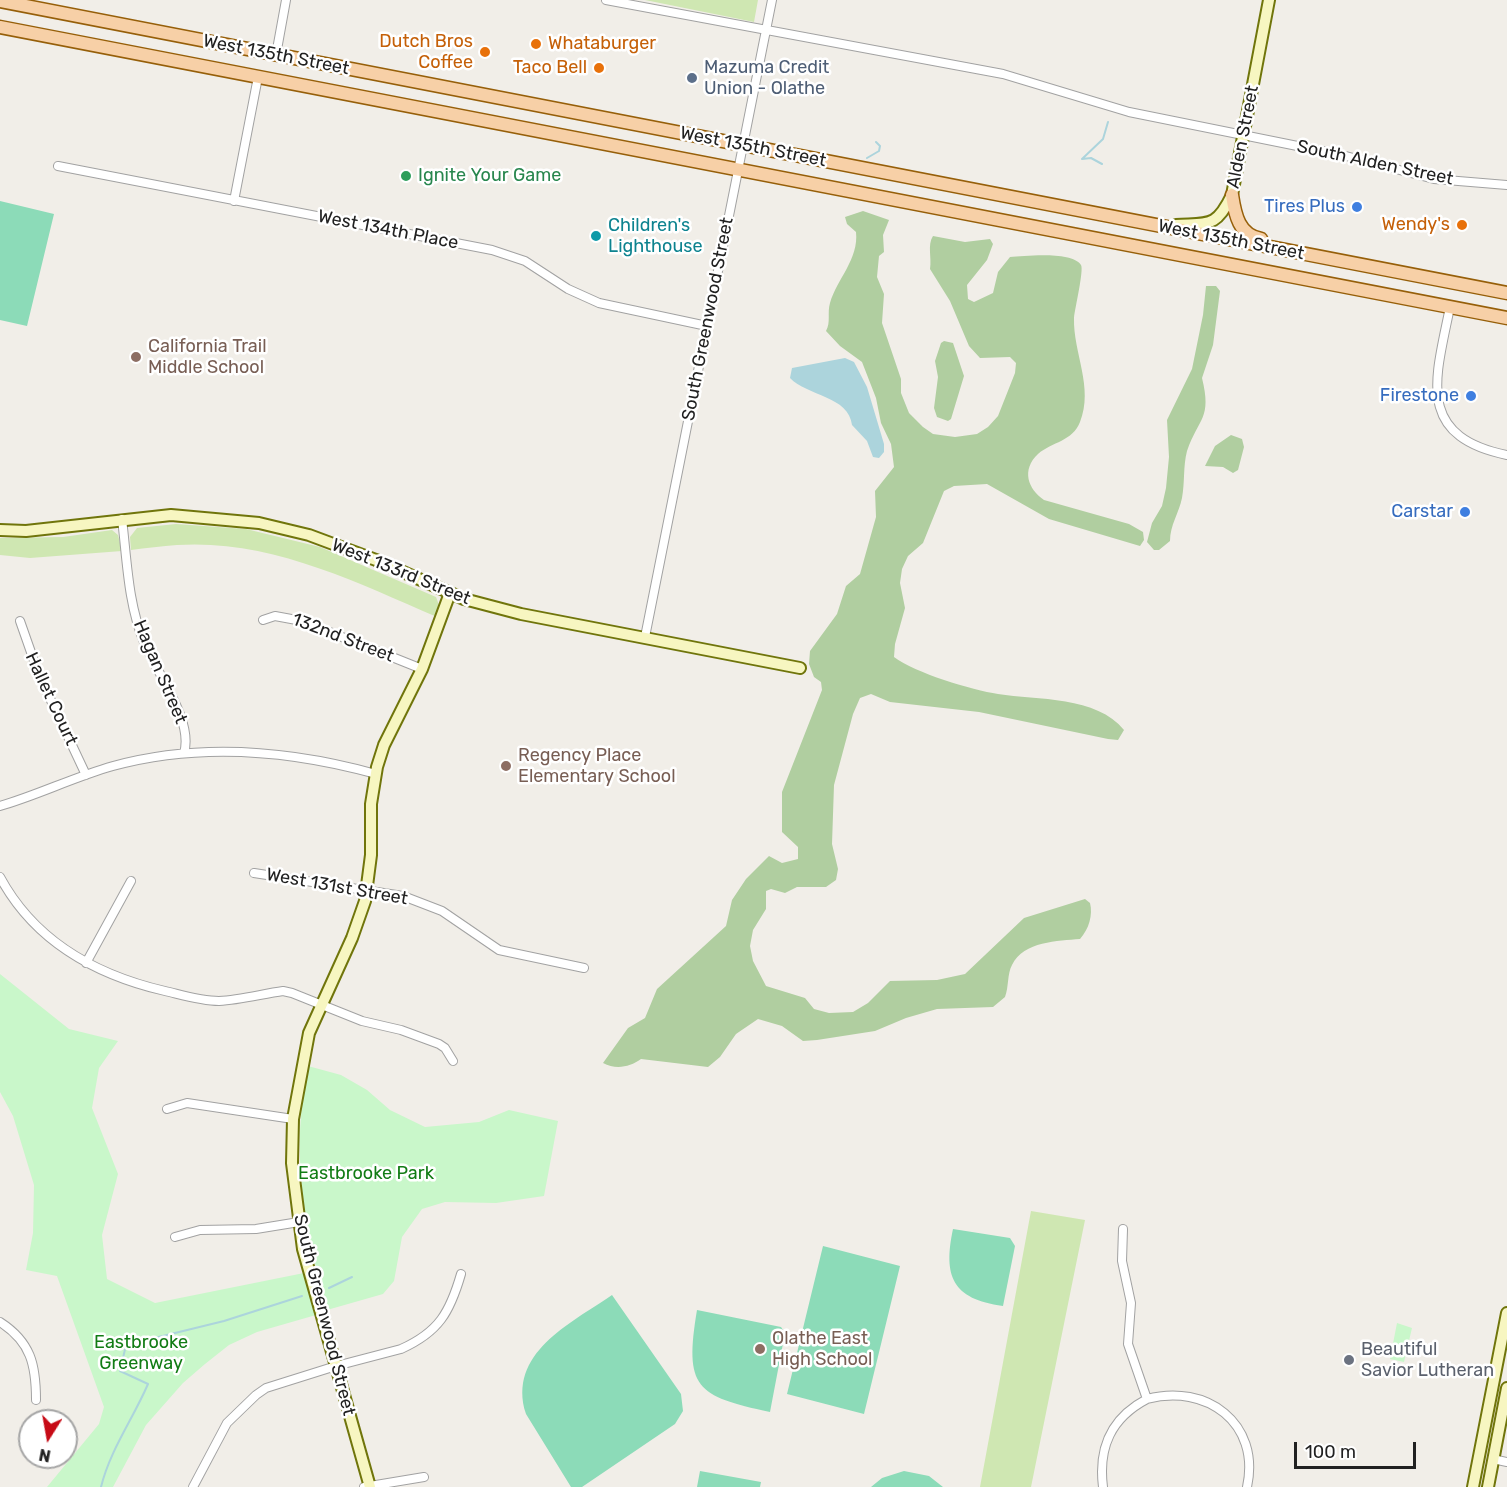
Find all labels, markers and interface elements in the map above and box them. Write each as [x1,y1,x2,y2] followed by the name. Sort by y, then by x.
[201,30,351,80] street label: West 135th Street
[379,31,473,74] place label: Dutch Bros Coffee
[548,33,656,55] place label: Whataburger
[529,37,543,51] marker: Whataburger
[478,45,492,59] marker: Dutch Bros Coffee
[513,57,587,79] place label: Taco Bell
[704,57,829,100] place label: Mazuma Credit Union - Olathe
[592,61,606,75] marker: Taco Bell
[685,71,699,85] marker: Mazuma Credit Union - Olathe
[1222,84,1264,190] street label: Alden Street
[678,122,828,172] street label: West 135th Street
[1295,136,1455,190] street label: South Alden Street
[418,165,561,187] place label: Ignite Your Game
[399,169,413,183] marker: Ignite Your Game
[1264,196,1345,218] place label: Tires Plus
[1350,200,1364,214] marker: Tires Plus
[316,206,460,254] street label: West 134th Place
[1382,214,1450,236] place label: Wendy's
[608,215,702,258] place label: Children's Lighthouse
[1156,215,1306,265] street label: West 135th Street
[678,216,738,422] street label: South Greenwood Street
[1455,218,1469,232] marker: Wendy's
[589,229,603,243] marker: Children's Lighthouse
[148,336,267,378] place label: California Trail Middle School
[129,350,143,364] marker: California Trail Middle School
[1380,385,1459,407] place label: Firestone
[1464,389,1478,403] marker: Firestone
[1391,501,1453,523] place label: Carstar
[1458,505,1472,519] marker: Carstar
[328,534,474,610] street label: West 133rd Street
[289,609,397,667] street label: 132nd Street
[128,617,192,727] street label: Hagan Street
[20,649,82,749] street label: Hallet Court
[518,745,676,788] place label: Regency Place Elementary School
[499,759,513,773] marker: Regency Place Elementary School
[265,864,409,910] street label: West 131st Street
[298,1163,434,1185] park label: Eastbrooke Park
[289,1212,359,1418] street label: South Greenwood Street
[772,1328,872,1370] place label: Olathe East High School
[94,1332,188,1374] park label: Eastbrooke Greenway
[1361,1339,1494,1382] place label: Beautiful Savior Lutheran
[753,1342,767,1356] marker: Olathe East High School
[1342,1353,1356,1367] marker: Beautiful Savior Lutheran
[18,1409,78,1469] north arrow
[1297,1430,1418,1468] scale bar
[1305,1441,1356,1463] text: 100 m
[37,1445,52,1466] text: N

